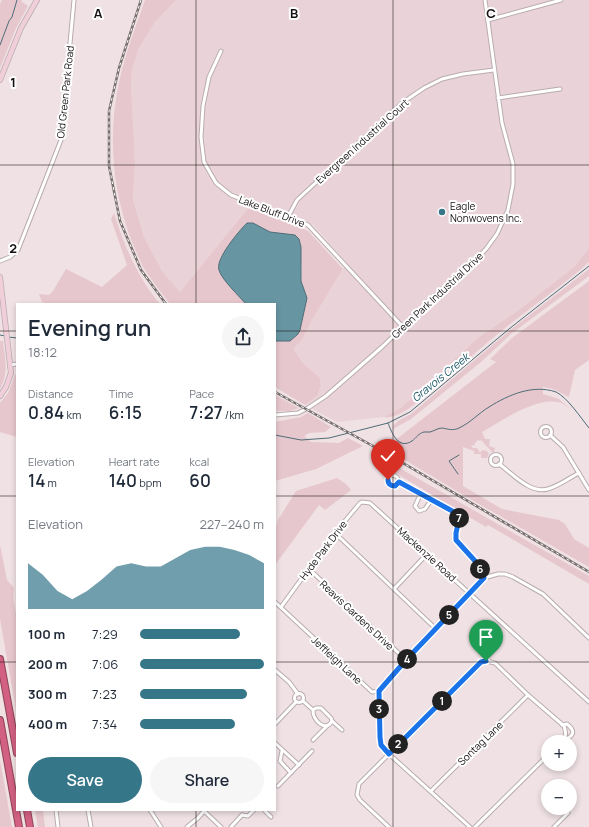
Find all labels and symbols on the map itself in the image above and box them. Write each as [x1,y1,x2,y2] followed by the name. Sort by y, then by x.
[94,4,103,22] text: A
[290,4,298,22] text: B
[486,4,496,22] text: C
[53,45,77,139] street label: Old Green Park Road
[10,73,16,91] text: 1
[313,95,411,187] street label: Evergreen Industrial Court
[237,192,307,230] street label: Lake Bluff Drive
[450,199,522,225] place label: Eagle Nonwovens Inc.
[437,207,447,217] marker: Eagle Nonwovens Inc.
[9,239,17,257] text: 2
[388,249,486,341] street label: Green Park Industrial Drive
[408,348,473,405] water label: Gravois Creek
[371,439,405,480] pin
[449,508,469,528] pin: 7
[296,517,350,583] street label: Hyde Park Drive
[394,524,460,584] street label: Mackenzie Road
[470,559,490,579] pin: 6
[317,577,397,653] street label: Reavis Gardens Drive
[439,605,459,625] pin: 5
[469,620,503,661] pin
[309,633,365,687] street label: Jeffleigh Lane
[397,649,417,669] pin: 4
[432,691,452,711] pin: 1
[369,699,389,719] pin: 3
[454,718,506,768] street label: Sontag Lane
[388,734,408,754] pin: 2

